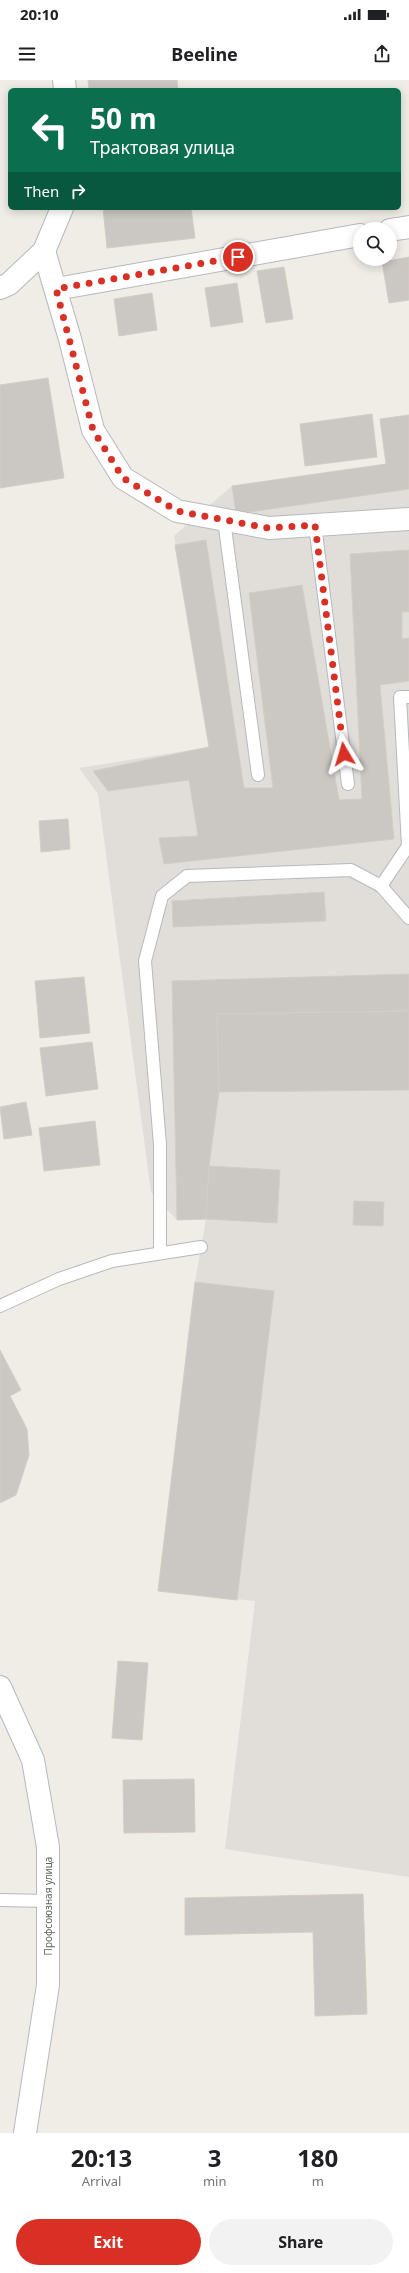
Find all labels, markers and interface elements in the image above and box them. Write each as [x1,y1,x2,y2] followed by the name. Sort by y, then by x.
[20,4,59,24] text: 20:10
[171,42,238,66] text: Beeline
[16,43,38,65] icon: menu
[371,43,393,65] icon: share
[90,99,157,137] text: 50 m
[24,104,76,156] icon: left
[90,135,235,159] text: Трактовая улица
[67,180,89,202] icon: right
[24,181,59,201] text: Then
[353,222,397,266] map controls
[353,222,397,266] button: search
[221,240,255,274] pin
[227,246,249,268] icon: arrive
[323,733,365,775] position arrow
[41,1857,55,1955] street label: Профсоюзная улица
[71,2141,132,2174] text: 20:13
[208,2141,222,2174] text: 3
[297,2141,338,2174] text: 180
[82,2172,121,2190] text: Arrival
[203,2172,226,2190] text: min
[312,2172,324,2190] text: m
[16,2219,201,2265] button: Exit
[209,2219,393,2265] button: Share

